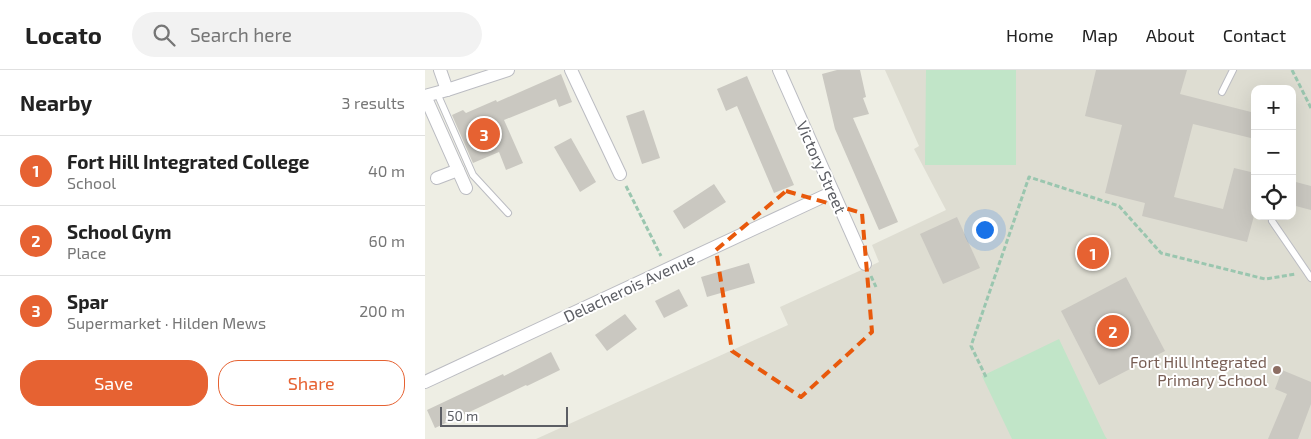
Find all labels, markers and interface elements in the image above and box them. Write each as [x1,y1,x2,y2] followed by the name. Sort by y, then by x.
[132,12,482,57] search box
[25,20,102,49] text: Locato
[150,21,178,49] icon: search
[190,23,292,46] text: Search here
[1006,24,1054,46] text: Home
[1082,24,1118,46] text: Map
[1146,24,1195,46] text: About
[1223,24,1286,46] text: Contact
[1251,85,1296,220] map controls
[1251,85,1296,130] button: +
[20,90,92,115] text: Nearby
[342,93,405,112] text: 3 results
[468,115,500,153] pin: 3
[793,118,851,216] street label: Victory Street
[1251,130,1296,175] button: −
[67,150,310,173] text: Fort Hill Integrated College
[33,161,39,180] text: 1
[368,161,405,180] text: 40 m
[67,173,116,192] text: School
[1251,175,1296,220] button: locate
[972,217,998,243] your location
[67,220,171,243] text: School Gym
[31,231,41,250] text: 2
[369,231,405,250] text: 60 m
[1077,234,1109,272] pin: 1
[67,243,106,262] text: Place
[560,248,698,326] street label: Delacherois Avenue
[67,290,108,313] text: Spar
[31,301,41,320] text: 3
[359,301,405,320] text: 200 m
[1097,312,1129,350] pin: 2
[67,313,266,332] text: Supermarket · Hilden Mews
[1130,352,1267,389] place label: Fort Hill Integrated Primary School
[20,360,208,406] button: Save
[218,360,405,406] button: Share
[1271,364,1283,376] marker: Fort Hill Integrated Primary School
[440,404,567,427] scale bar
[447,407,478,424] text: 50 m

